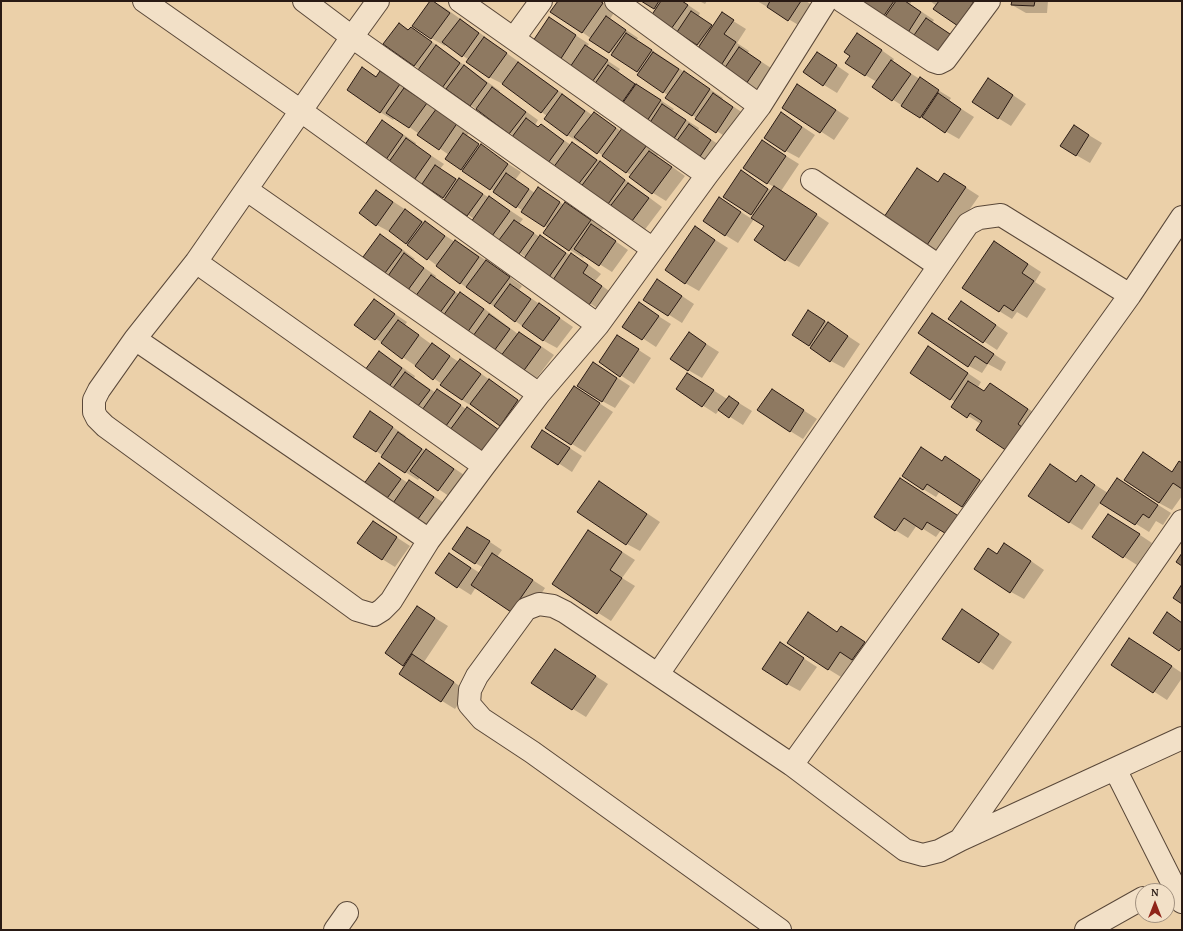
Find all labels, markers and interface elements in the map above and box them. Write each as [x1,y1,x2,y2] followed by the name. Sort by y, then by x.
[1135,883,1175,923] north arrow
[1151,884,1159,900] text: N

